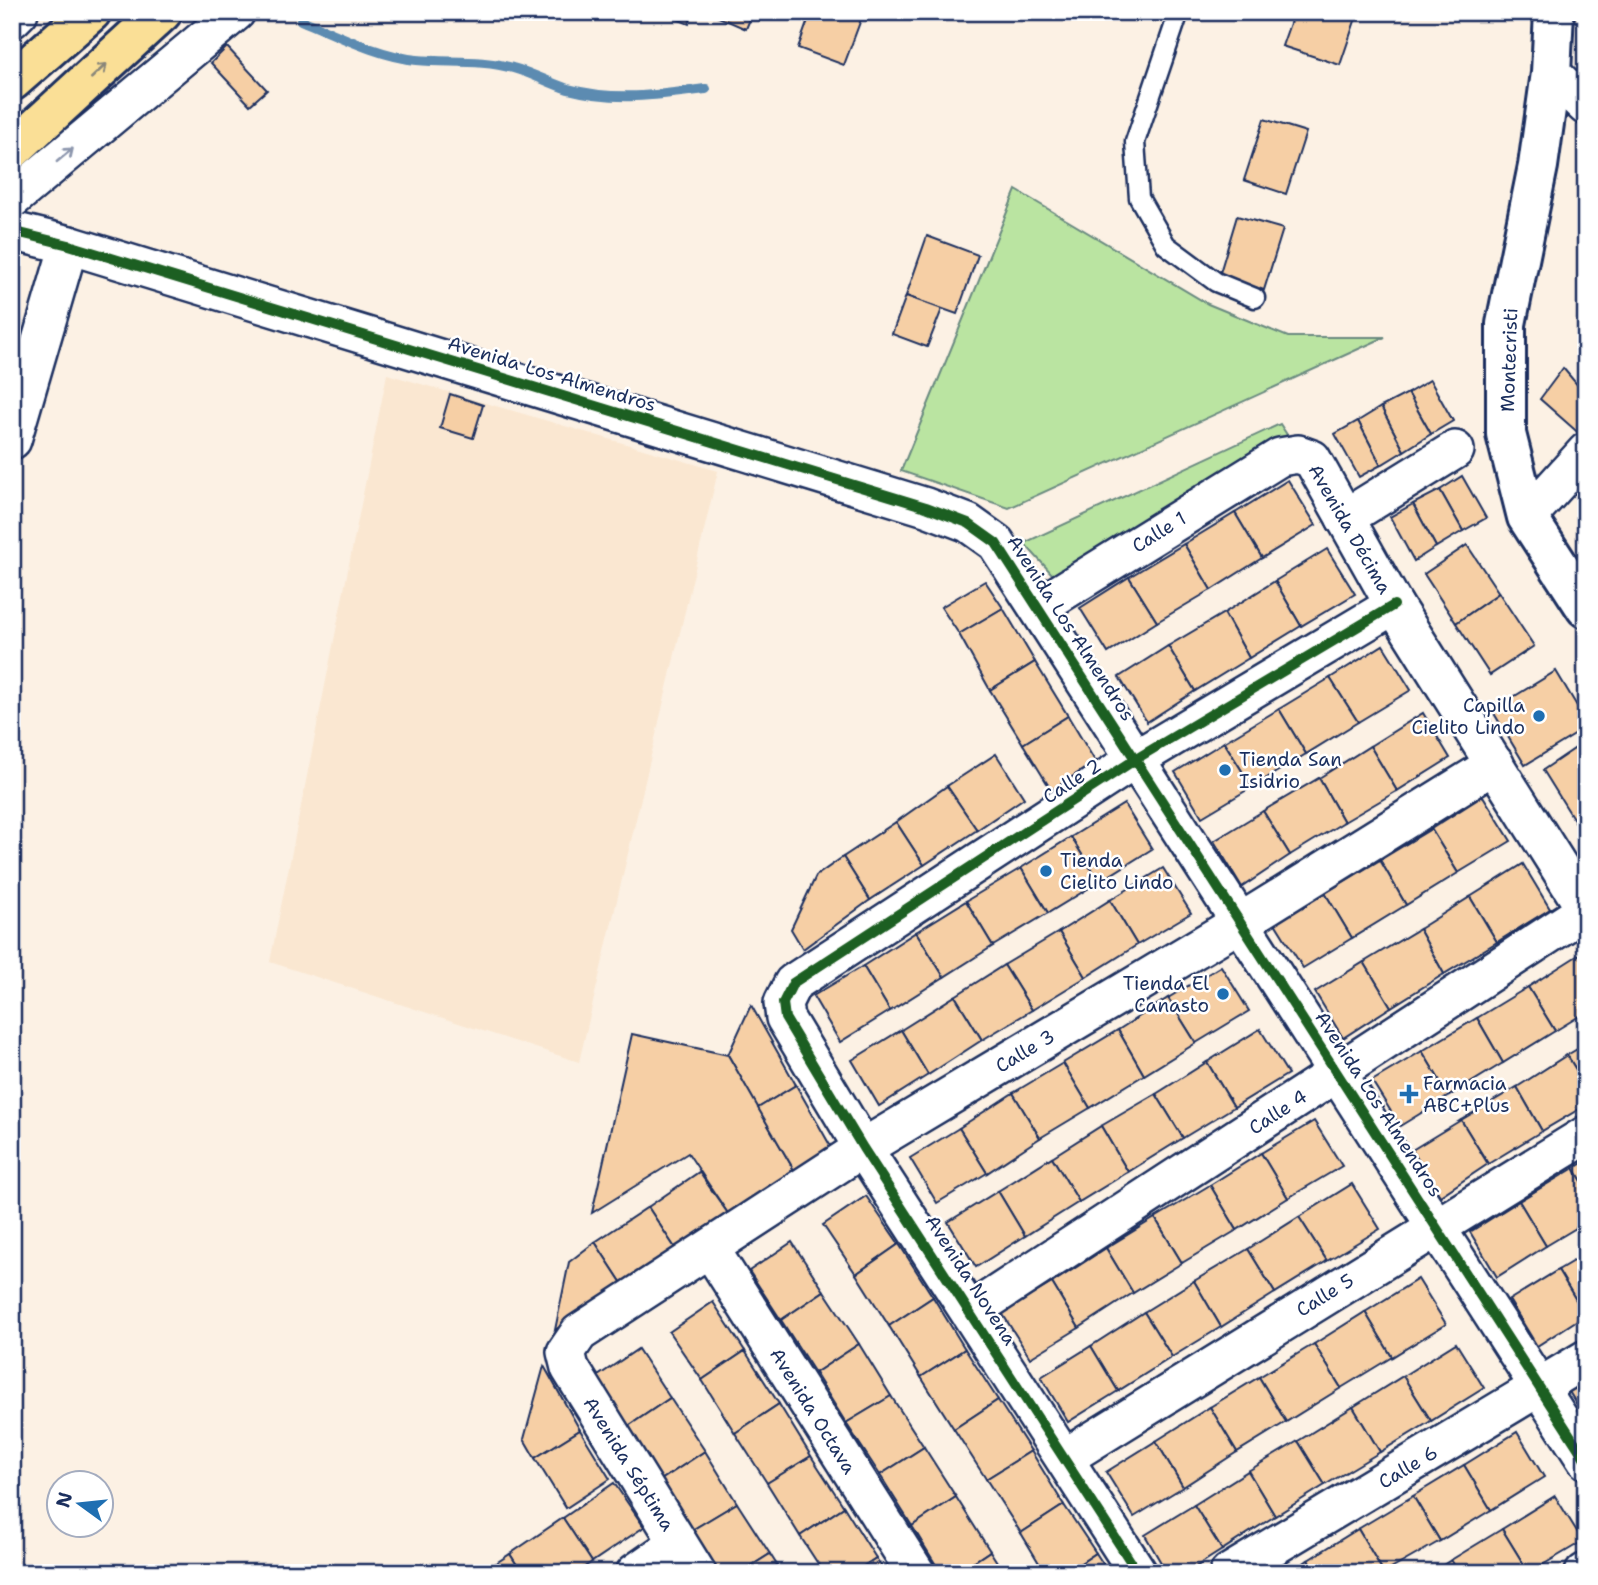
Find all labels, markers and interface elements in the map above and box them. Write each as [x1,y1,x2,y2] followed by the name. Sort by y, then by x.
[90,62,107,79] one-way arrow
[56,148,74,164] one-way arrow
[1495,307,1523,413] street label: Montecristi
[445,330,659,418] street label: Avenida Los Almendros
[1303,460,1397,599] street label: Avenida Décima
[1127,506,1191,558] street label: Calle 1
[1002,530,1140,726] street label: Avenida Los Almendros
[1411,693,1525,740] place label: Capilla Cielito Lindo
[1531,708,1547,724] marker: Capilla Cielito Lindo
[1239,747,1342,794] place label: Tienda San Isidrio
[1038,753,1106,809] street label: Calle 2
[1217,762,1233,778] marker: Tienda San Isidrio
[1060,848,1174,895] place label: Tienda Cielito Lindo
[1038,863,1054,879] marker: Tienda Cielito Lindo
[1123,971,1209,1018] place label: Tienda El Canasto
[1215,986,1231,1002] marker: Tienda El Canasto
[1310,1006,1448,1202] street label: Avenida Los Almendros
[991,1024,1059,1078] street label: Calle 3
[1423,1071,1510,1118] place label: Farmacia ABC+Plus
[1244,1084,1312,1140] street label: Calle 4
[1401,1086,1417,1102] marker: Farmacia ABC+Plus
[920,1210,1023,1350] street label: Avenida Novena
[1292,1268,1358,1322] street label: Calle 5
[764,1343,862,1479] street label: Avenida Octava
[578,1392,680,1536] street label: Avenida Séptima
[1374,1440,1442,1494] street label: Calle 6
[46,1470,116,1540] north arrow
[50,1489,78,1510] text: N

